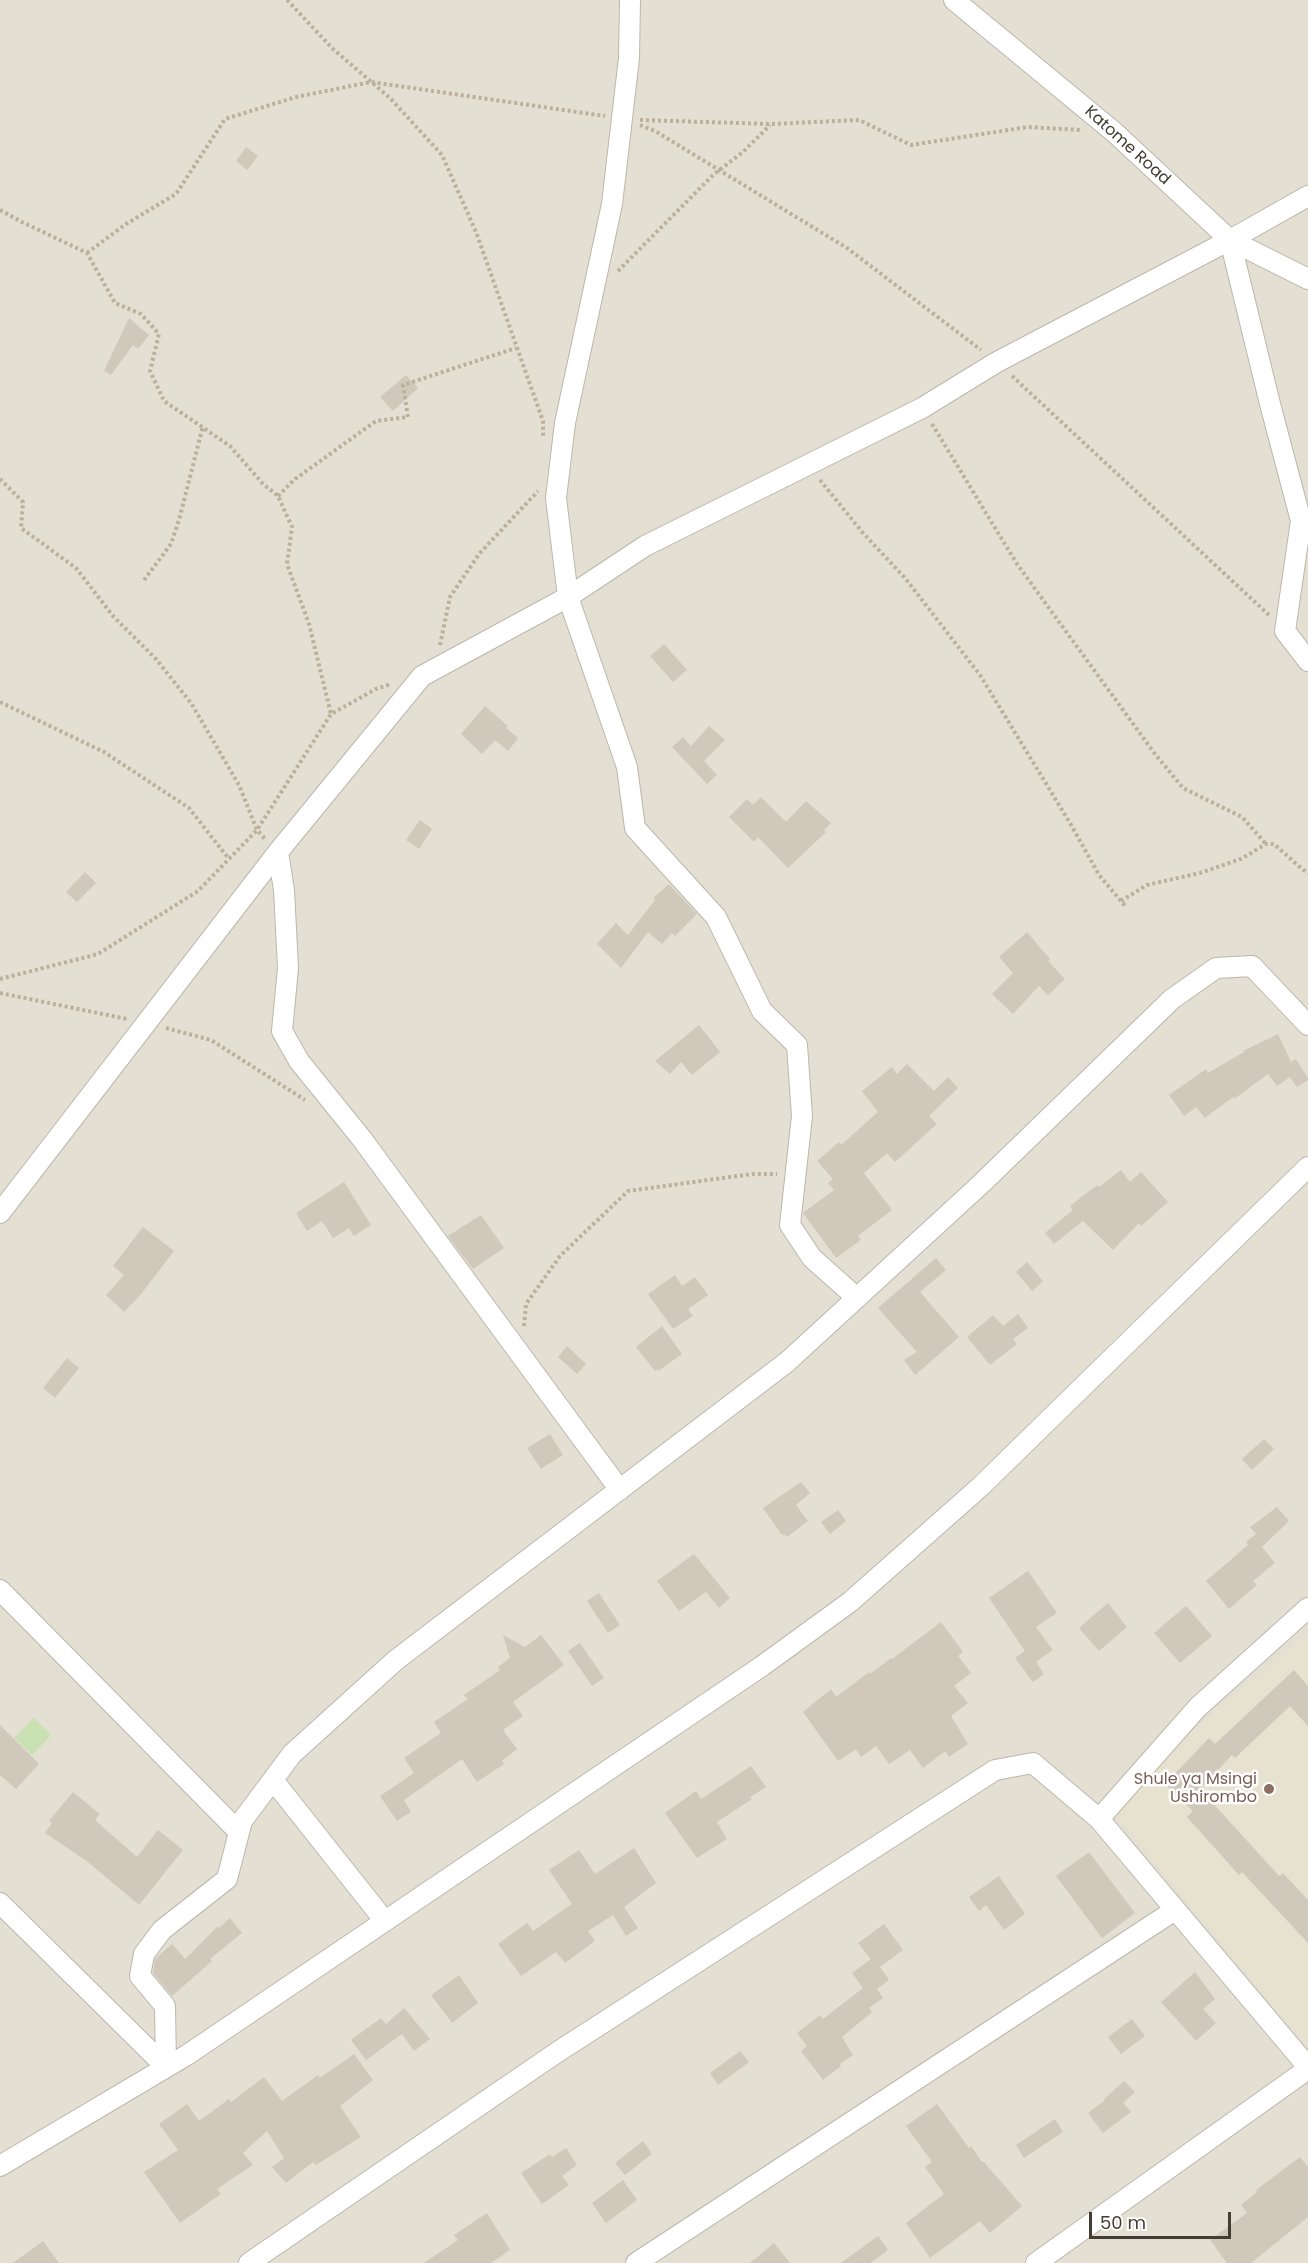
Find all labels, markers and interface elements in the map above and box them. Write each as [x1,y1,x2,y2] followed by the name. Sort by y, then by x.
[1080,102,1174,190] street label: Katome Road
[1134,1770,1257,1808] place label: Shule ya Msingi Ushirombo
[1262,1782,1276,1796] marker: Shule ya Msingi Ushirombo
[1092,2200,1234,2238] scale bar
[1100,2210,1146,2235] text: 50 m

